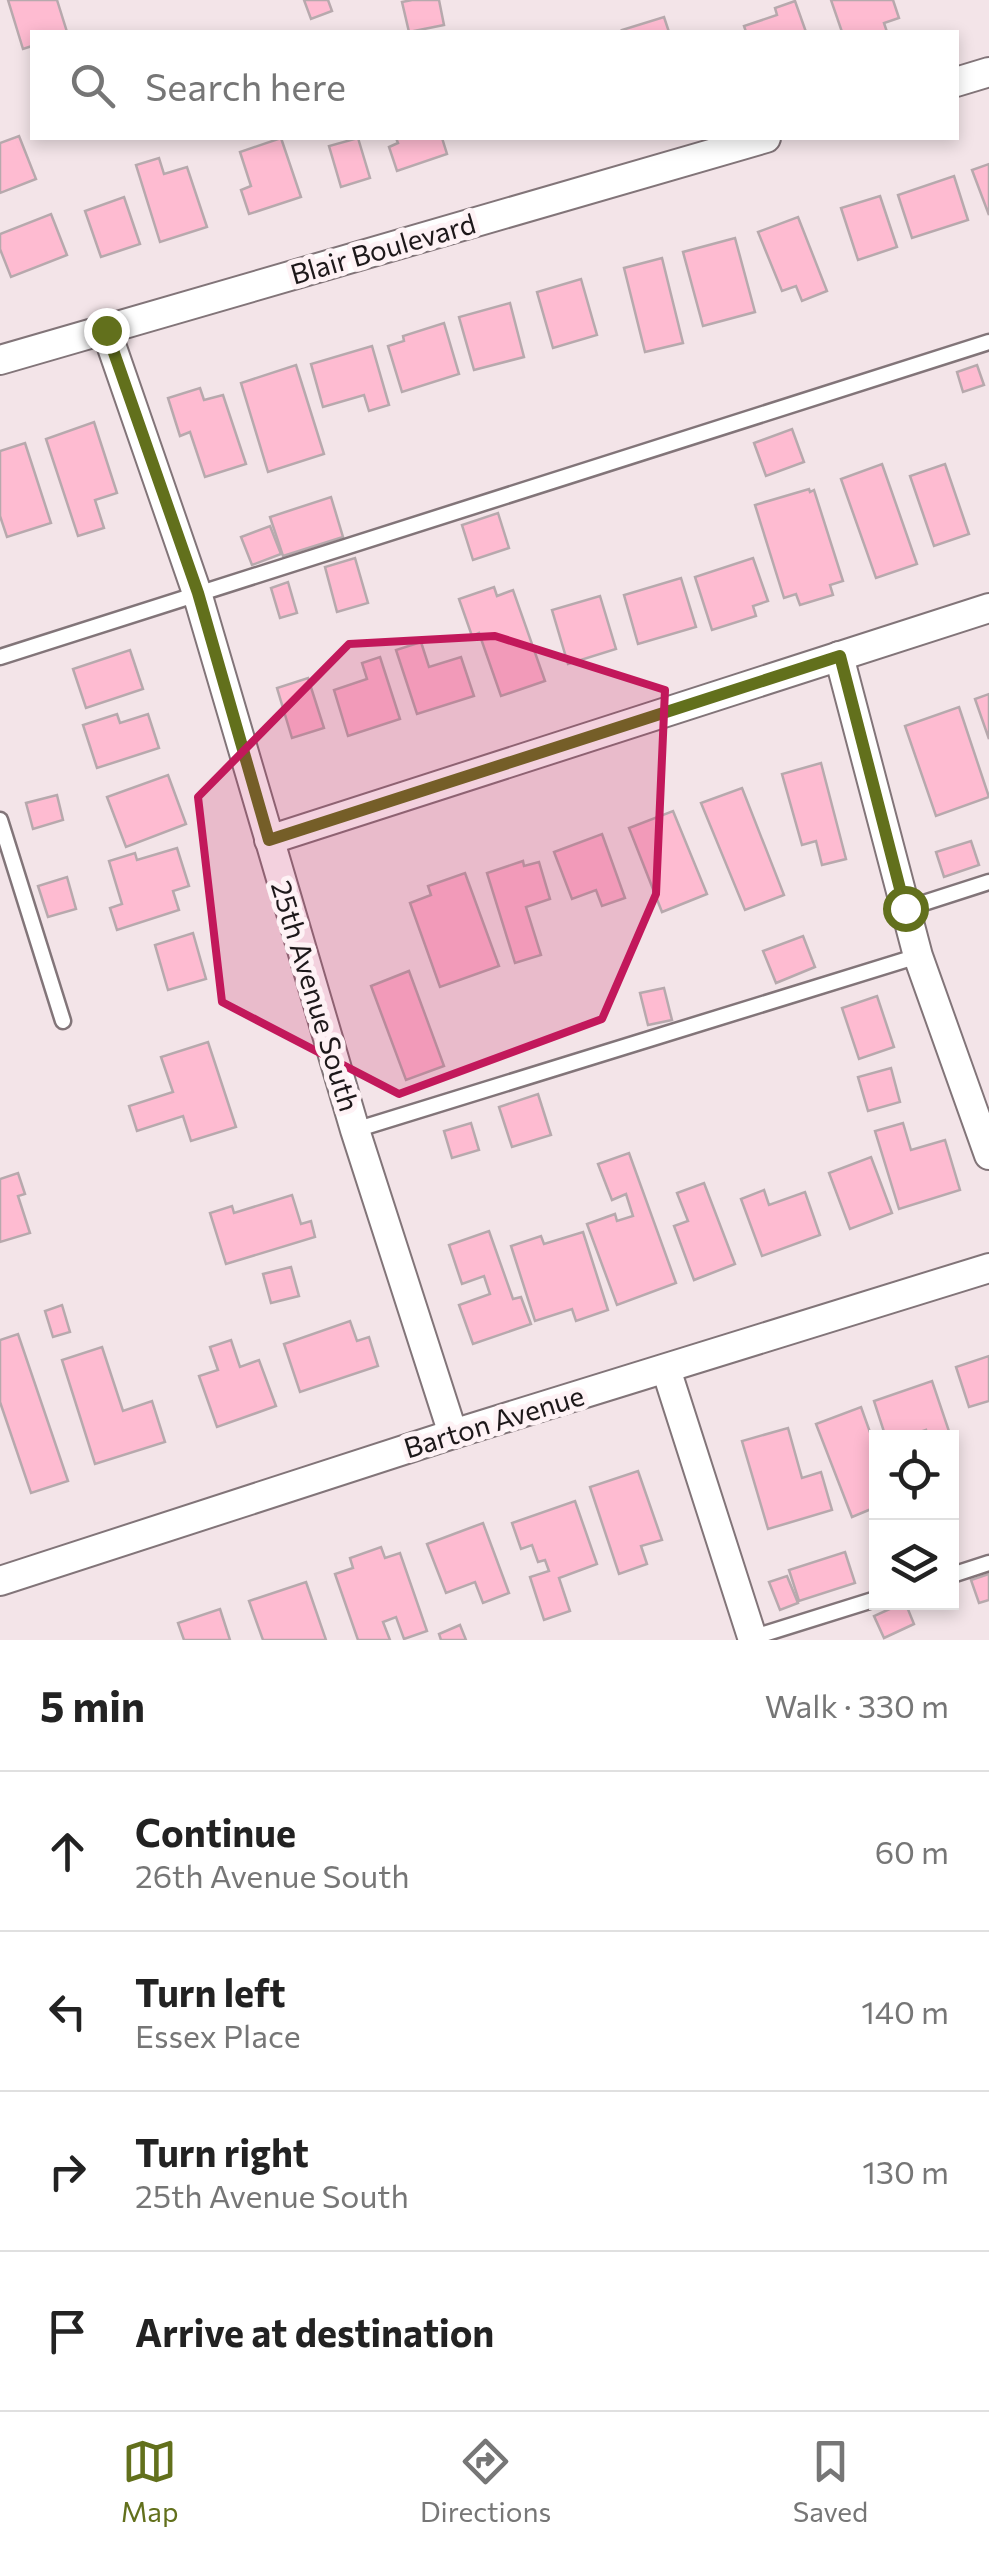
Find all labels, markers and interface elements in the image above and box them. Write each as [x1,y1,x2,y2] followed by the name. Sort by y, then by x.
[30,30,959,140] search box
[65,58,120,113] icon: search
[145,62,346,109] text: Search here
[286,205,479,291] street label: Blair Boulevard
[84,308,130,354] route end
[265,876,367,1115] street label: 25th Avenue South
[883,886,929,932] route start
[399,1378,588,1465] street label: Barton Avenue
[869,1430,959,1610] map controls
[869,1430,959,1520] button: locate
[869,1520,959,1610] button: layers
[40,1679,145,1731] text: 5 min
[765,1685,949,1725] text: Walk · 330 m
[135,1808,296,1855] text: Continue
[40,1824,95,1879] icon: ahead
[875,1831,949,1871] text: 60 m
[135,1855,410,1895] text: 26th Avenue South
[135,1968,286,2015] text: Turn left
[40,1984,95,2039] icon: left
[861,1991,949,2031] text: 140 m
[135,2015,301,2055] text: Essex Place
[135,2128,309,2175] text: Turn right
[40,2144,95,2199] icon: right
[862,2151,949,2191] text: 130 m
[135,2175,409,2215] text: 25th Avenue South
[40,2304,95,2359] icon: arrive
[135,2308,494,2355] text: Arrive at destination
[121,2434,178,2528] tab: Map
[420,2434,551,2528] tab: Directions
[793,2434,868,2528] tab: Saved

